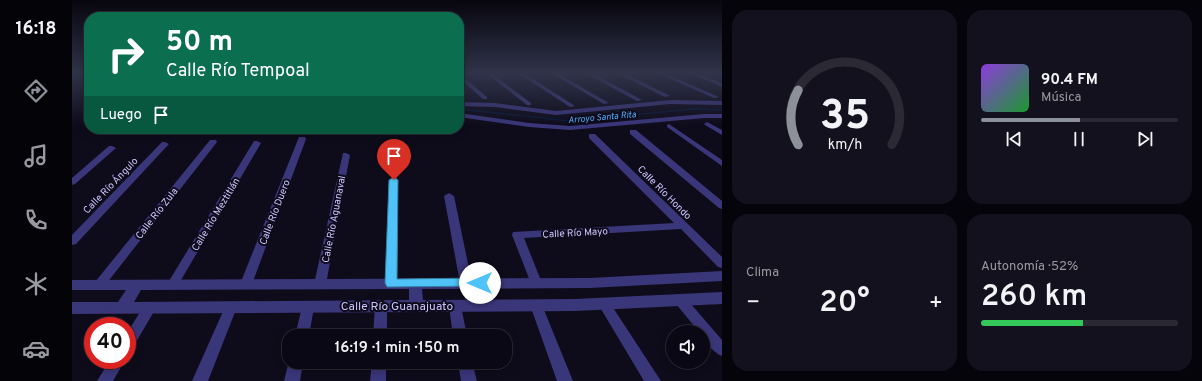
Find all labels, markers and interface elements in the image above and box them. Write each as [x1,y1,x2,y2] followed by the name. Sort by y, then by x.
[15,18,57,41] text: 16:18
[166,25,233,61] text: 50 m
[100,28,152,80] icon: right
[166,60,310,83] text: Calle Río Tempoal
[1041,71,1098,90] text: 90.4 FM
[22,77,50,105] icon: directions
[1041,90,1081,106] text: Música
[819,91,870,144] text: 35
[150,104,172,126] icon: arrive
[100,106,142,125] text: Luego
[567,109,637,126] water label: Arroyo Santa Rita
[1003,128,1025,150] icon: previous
[1068,128,1090,150] icon: pause
[1134,128,1156,150] icon: next
[827,136,862,154] text: km/h
[377,139,411,180] pin
[22,142,50,170] icon: music
[383,145,405,167] icon: arrive
[81,155,142,217] street label: Calle Río Ángulo
[634,163,694,223] street label: Calle Río Hondo
[320,175,349,264] street label: Calle Río Aguanaval
[189,176,243,254] street label: Calle Río Meztitlán
[257,178,294,247] street label: Calle Río Duero
[133,186,181,242] street label: Calle Río Zula
[22,206,50,234] icon: phone
[542,225,609,242] street label: Calle Río Mayo
[981,259,1078,275] text: Autonomía · 52%
[459,262,501,304] position arrow
[746,265,779,281] text: Clima
[22,270,50,298] icon: climate
[981,279,1087,316] text: 260 km
[819,285,870,322] text: 20°
[746,290,760,317] text: −
[929,290,943,317] text: +
[341,299,453,315] street label: Calle Río Guanajuato
[84,317,136,369] speed limit sign: 40
[666,325,710,369] map controls
[666,325,710,369] button: sound
[22,335,50,363] icon: car
[334,339,460,358] text: 16:19 · 1 min · 150 m

